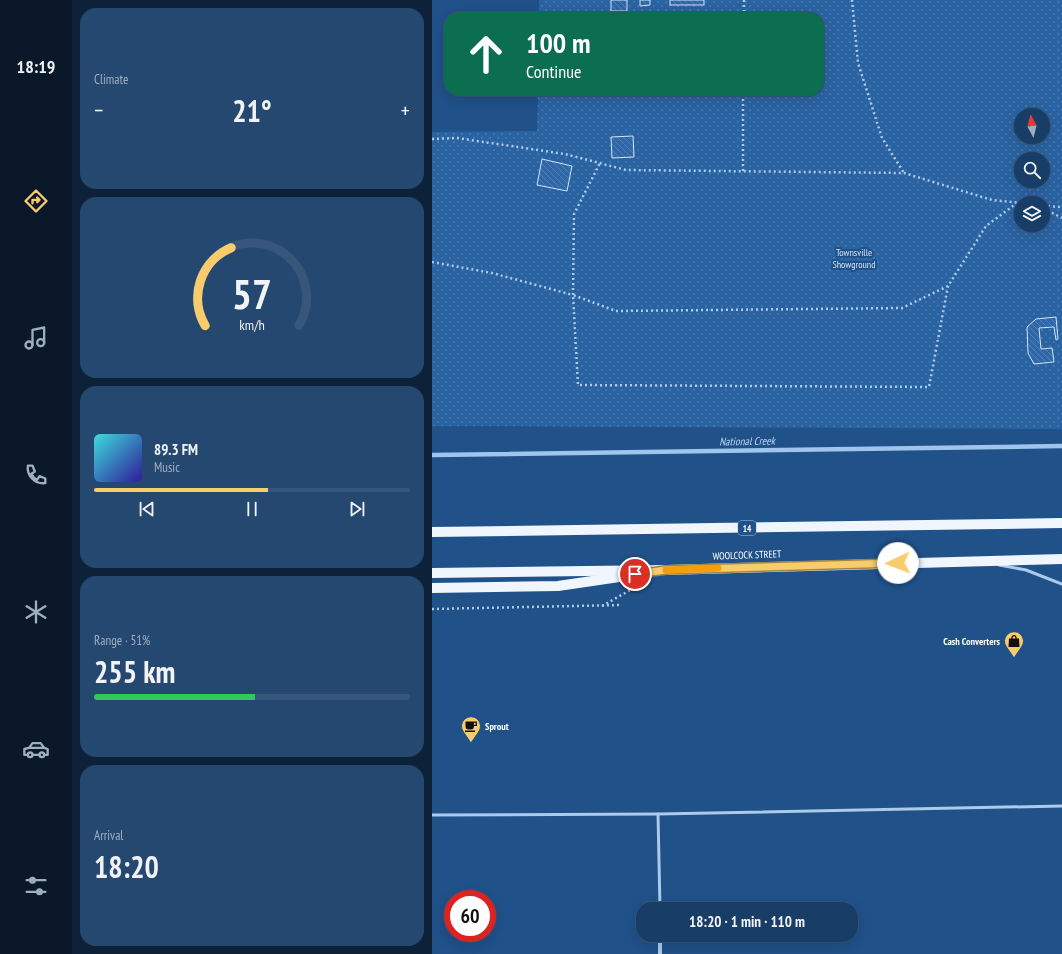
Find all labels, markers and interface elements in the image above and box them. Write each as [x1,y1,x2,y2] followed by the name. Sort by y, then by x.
[526,24,590,61] text: 100 m
[460,28,512,80] icon: ahead
[17,55,55,78] text: 18:19
[526,60,581,83] text: Continue
[94,71,128,88] text: Climate
[232,91,272,130] text: 21°
[94,96,103,124] text: −
[401,96,410,124] text: +
[1014,108,1050,144] north arrow
[1014,108,1050,232] map controls
[1014,152,1050,188] button: search
[22,187,50,215] icon: directions
[1014,196,1050,232] button: layers
[832,246,876,271] park label: Townsville Showground
[232,267,272,320] text: 57
[239,314,265,333] text: km/h
[22,324,50,352] icon: music
[719,433,777,448] water label: National Creek
[154,440,198,459] text: 89.3 FM
[154,459,180,476] text: Music
[22,461,50,489] icon: phone
[136,498,158,520] icon: previous
[241,498,263,520] icon: pause
[346,498,368,520] icon: next
[738,521,756,535] road number: 14
[877,542,919,584] position arrow
[712,547,782,563] street label: WOOLCOCK STREET
[618,557,652,591] pin
[624,563,646,585] icon: arrive
[22,598,50,626] icon: climate
[1003,630,1025,658] shop icon: Cash Converters
[94,632,150,649] text: Range · 51%
[943,635,1000,648] place label: Cash Converters
[94,652,175,691] text: 255 km
[460,715,482,743] cafe icon: Sprout
[485,720,509,733] place label: Sprout
[22,735,50,763] icon: car
[94,827,123,844] text: Arrival
[94,847,159,886] text: 18:20
[22,872,50,900] icon: filters
[444,890,496,942] speed limit sign: 60
[689,912,805,931] text: 18:20 · 1 min · 110 m

